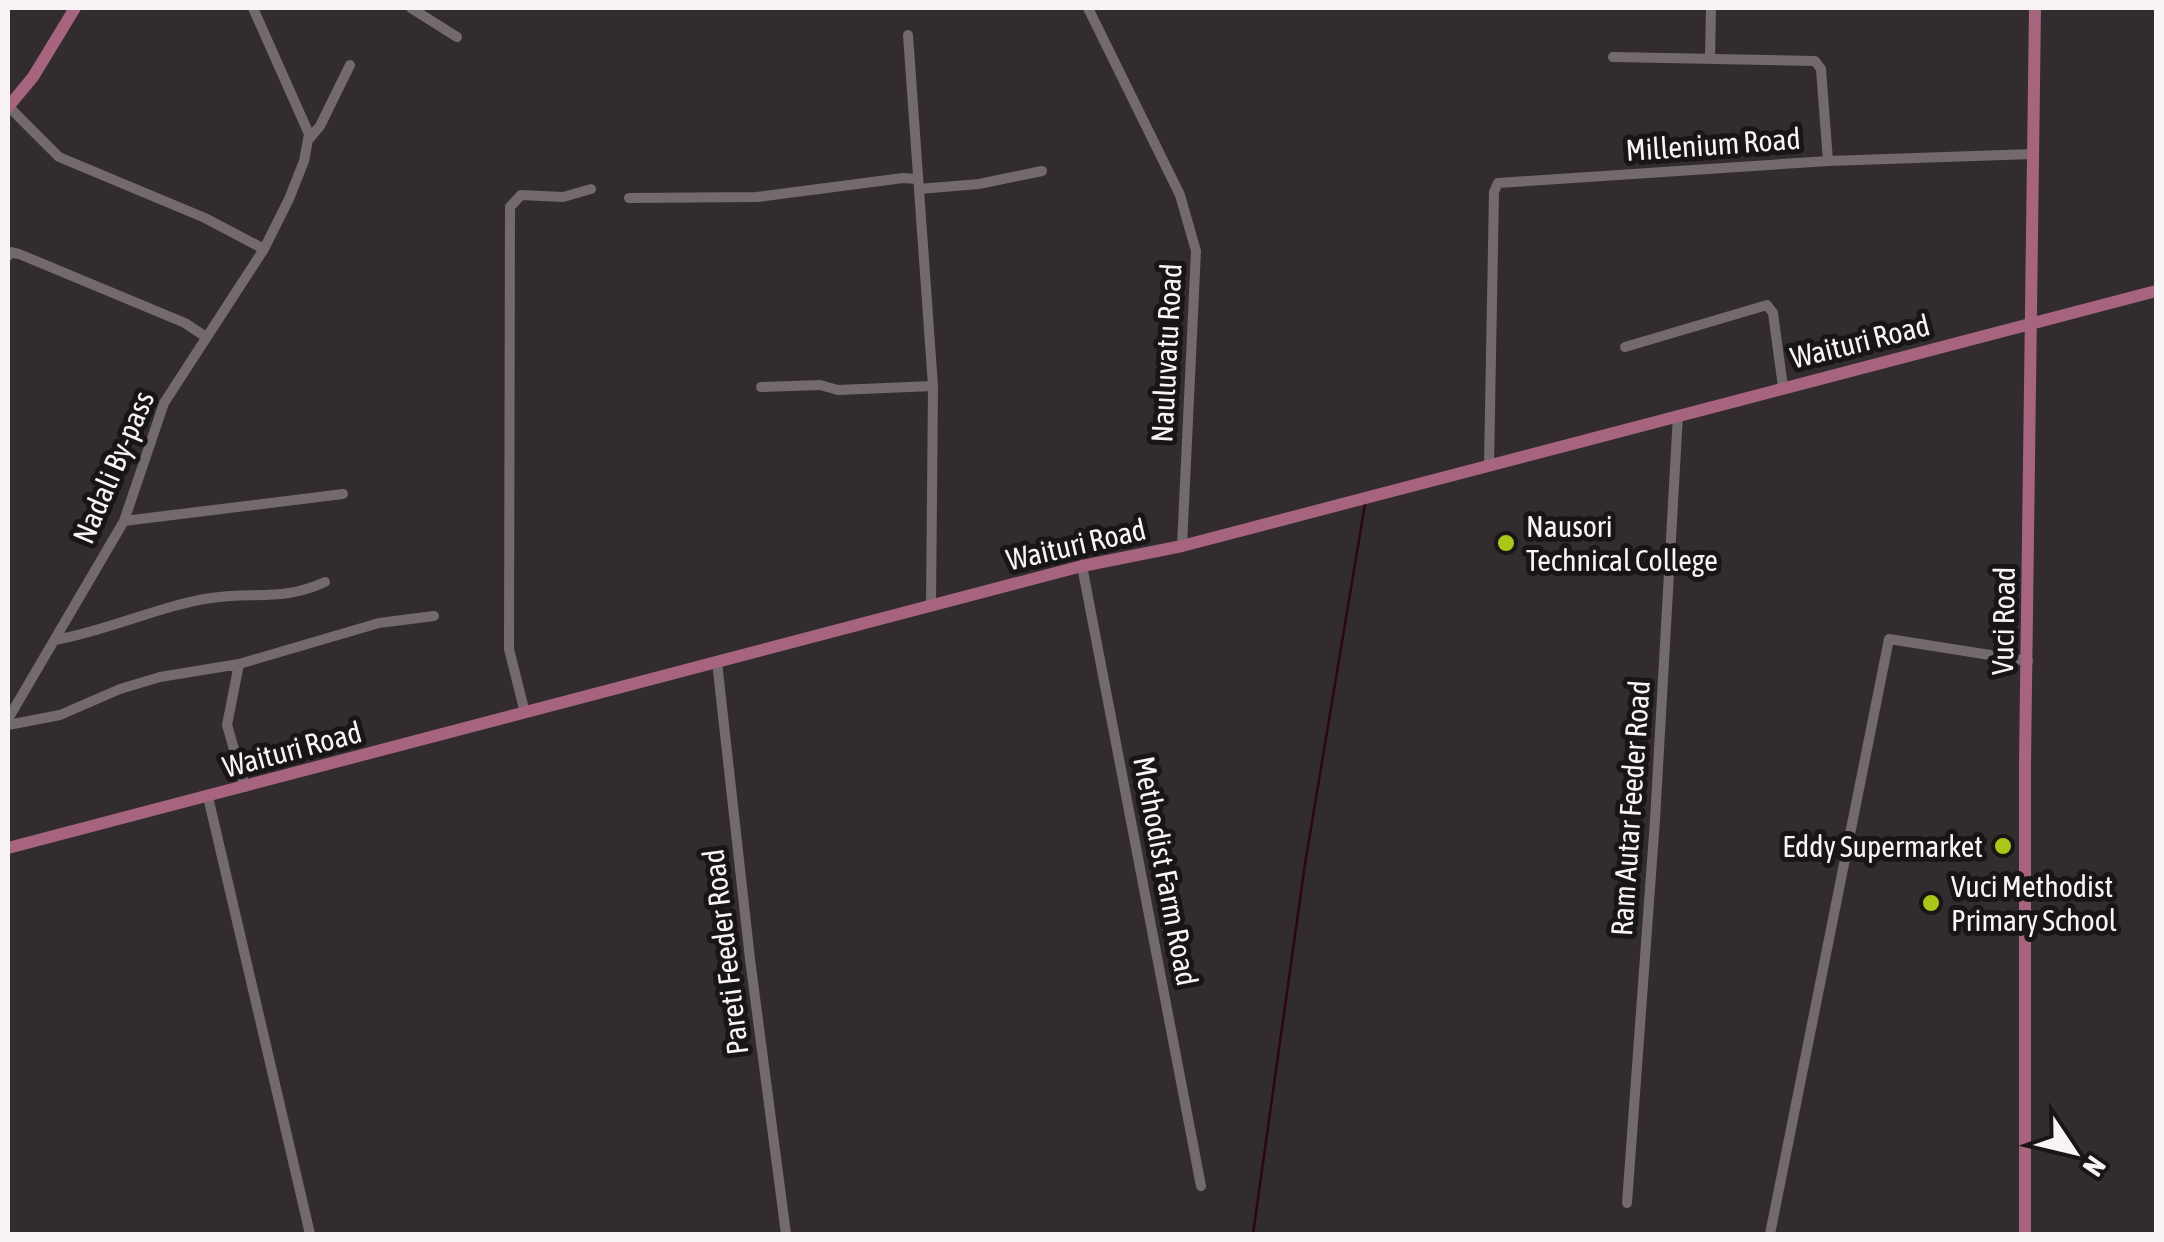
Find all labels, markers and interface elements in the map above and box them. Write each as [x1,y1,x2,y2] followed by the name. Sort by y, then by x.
[1624,121,1802,167] street label: Millenium Road
[1144,263,1188,443] street label: Nauluvatu Road
[1787,307,1933,375] street label: Waituri Road
[66,386,160,548] street label: Nadali By-pass
[1526,509,1718,577] place label: Nausori Technical College
[1003,511,1149,577] street label: Waituri Road
[1495,532,1517,554] marker: Nausori Technical College
[1985,567,2021,675] street label: Vuci Road
[1604,679,1656,937] street label: Ram Autar Feeder Road
[219,714,365,784] street label: Waituri Road
[1127,754,1205,988] street label: Methodist Farm Road
[1782,829,1983,863] place label: Eddy Supermarket
[1992,835,2014,857] marker: Eddy Supermarket
[696,847,754,1057] street label: Pareti Feeder Road
[1951,869,2117,937] place label: Vuci Methodist Primary School
[1920,892,1942,914] marker: Vuci Methodist Primary School
[2024,1102,2124,1202] north arrow
[2077,1150,2112,1182] text: N

